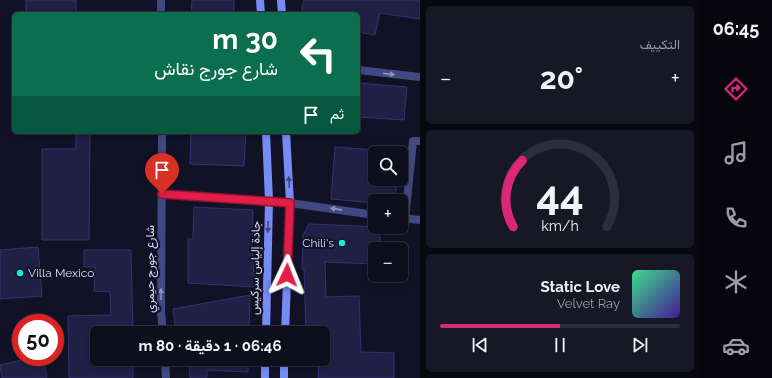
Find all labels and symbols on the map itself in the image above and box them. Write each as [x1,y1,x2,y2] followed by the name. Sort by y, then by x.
[383,70,395,77] one-way arrow
[145,153,179,194] pin
[285,176,292,188] one-way arrow
[330,206,342,212] one-way arrow
[247,221,264,315] street label: جادة إلياس سركيس
[265,221,271,234] one-way arrow
[143,225,160,313] street label: شارع جورج حيمري
[302,236,334,250] place label: Chili's
[337,238,347,248] marker: Chili's
[266,254,308,296] position arrow
[28,266,94,280] place label: Villa Mexico
[15,268,25,278] marker: Villa Mexico
[158,287,164,300] one-way arrow
[12,314,64,366] speed limit sign: 50

